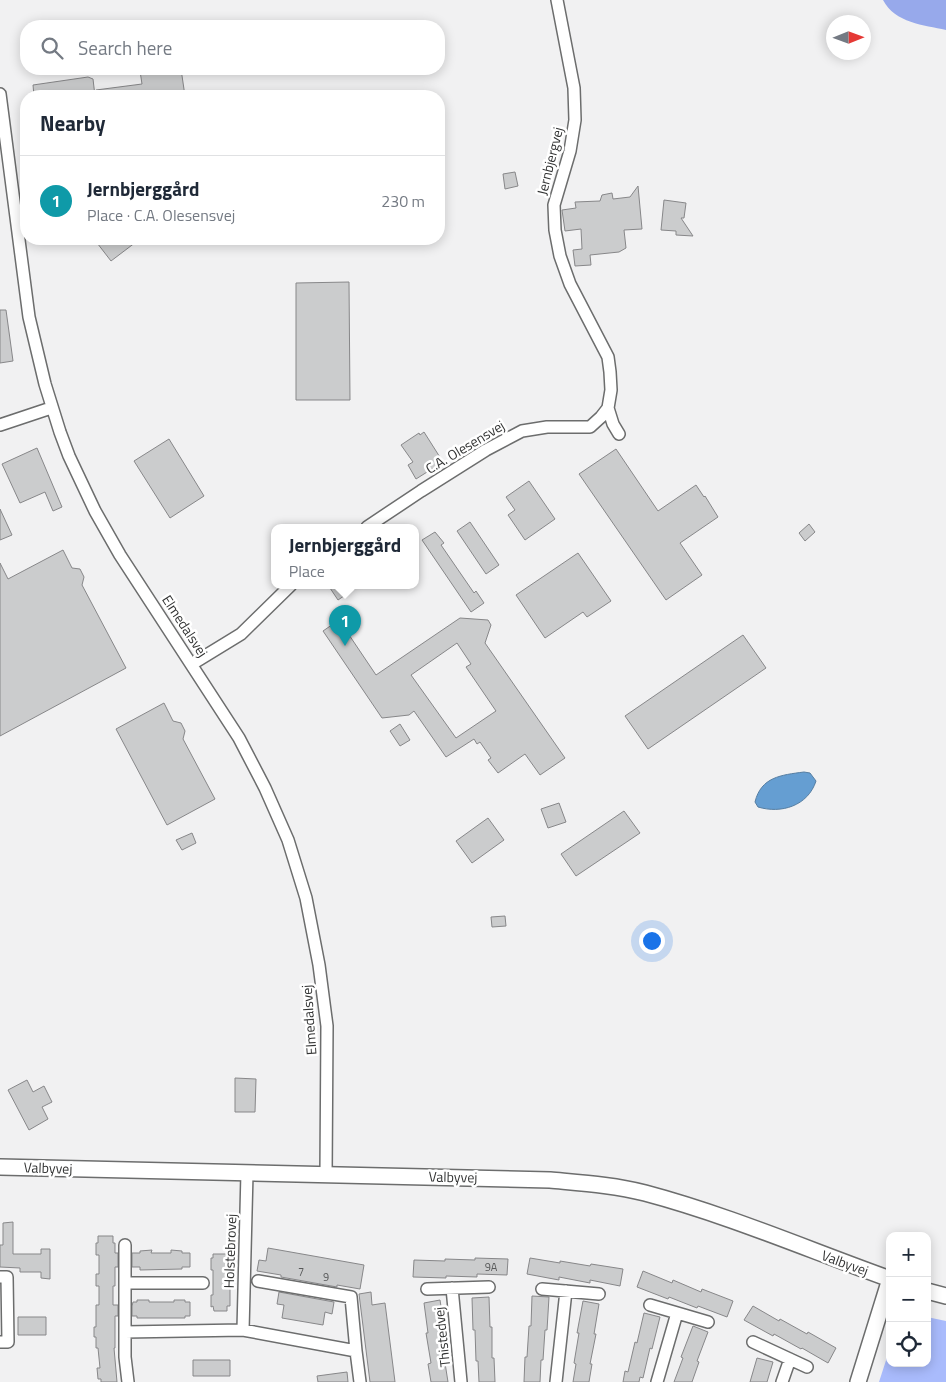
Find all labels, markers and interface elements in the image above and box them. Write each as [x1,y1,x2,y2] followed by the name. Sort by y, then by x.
[826,15,871,60] north arrow
[20,20,445,75] search box
[78,33,172,62] text: Search here
[38,34,66,62] icon: search
[40,107,105,139] text: Nearby
[531,125,568,197] street label: Jernbjergvej
[87,174,199,203] text: Jernbjerggård
[52,189,60,213] text: 1
[381,189,425,213] text: 230 m
[87,203,235,227] text: Place · C.A. Olesensvej
[421,415,508,478] street label: C.A. Olesensvej
[271,524,419,589] popup
[289,530,401,559] text: Jernbjerggård
[289,559,325,583] text: Place
[157,590,213,661] street label: Elmedalsvej
[329,605,361,646] pin: 1
[639,928,665,954] your location
[296,984,321,1056] street label: Elmedalsvej
[23,1156,73,1179] street label: Valbyvej
[428,1166,478,1187] street label: Valbyvej
[218,1213,241,1289] street label: Holstebrovej
[886,1232,931,1367] map controls
[886,1232,931,1277] button: +
[819,1244,872,1281] street label: Valbyvej
[485,1259,498,1275] house number: 9A
[298,1264,304,1280] house number: 7
[323,1269,329,1285] house number: 9
[886,1277,931,1322] button: −
[428,1306,455,1368] street label: Thistedvej
[886,1322,931,1367] button: locate

